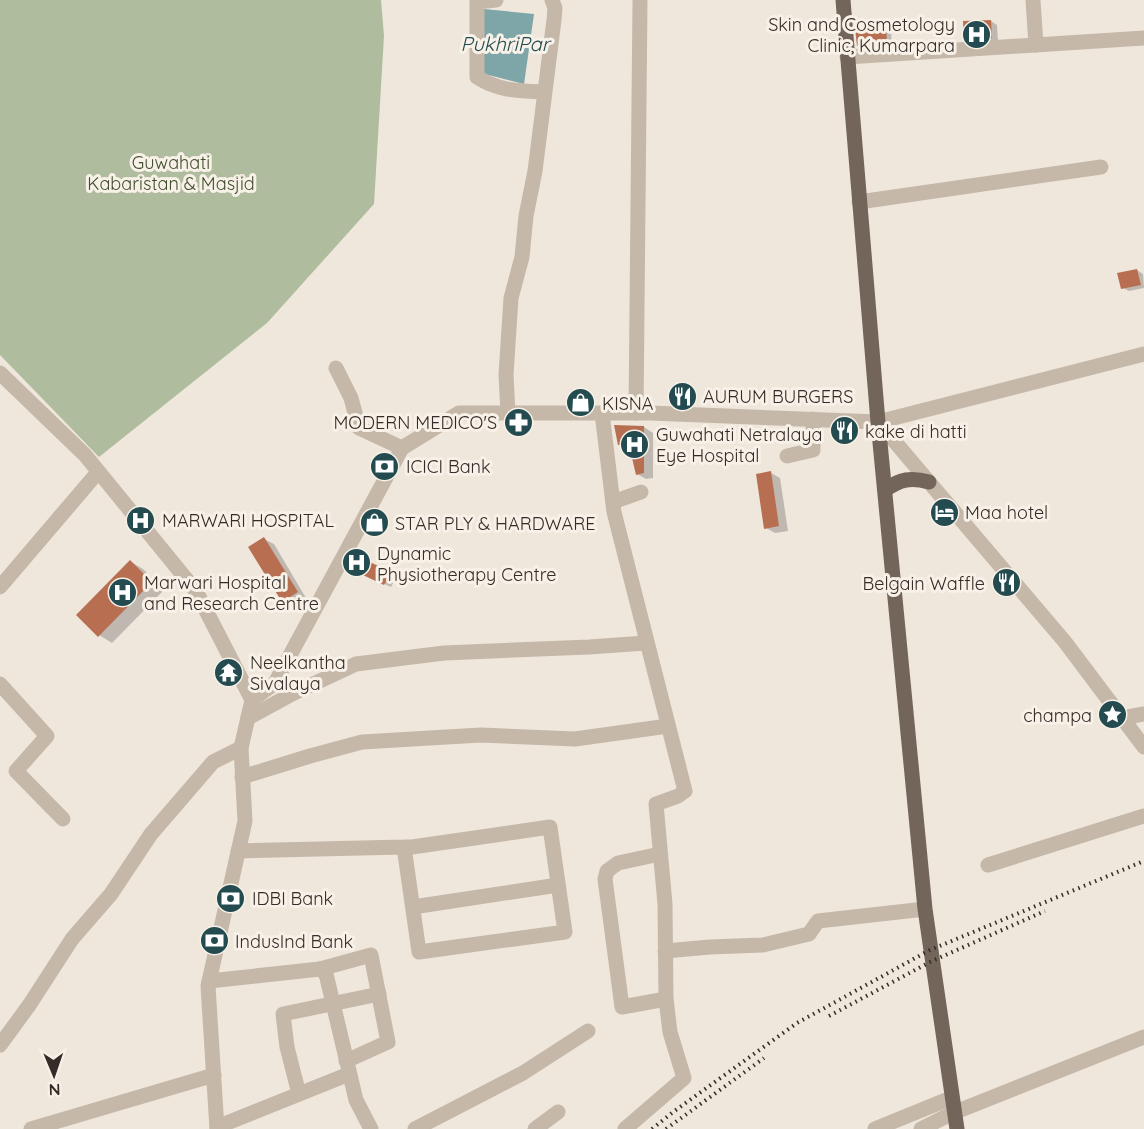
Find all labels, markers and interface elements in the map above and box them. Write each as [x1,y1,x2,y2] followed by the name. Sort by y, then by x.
[768,13,955,57] place label: Skin and Cosmetology Clinic, Kumarpara
[960,18,992,50] hospital icon: Skin and Cosmetology Clinic, Kumarpara
[461,31,552,56] water label: PukhriPar
[87,151,255,195] park label: Guwahati Kabaristan & Masjid
[666,380,698,412] restaurant icon: AURUM BURGERS
[703,385,853,408] place label: AURUM BURGERS
[565,387,597,419] shop icon: KISNA
[602,392,654,415] place label: KISNA
[502,406,534,438] pharmacy icon: MODERN MEDICO'S
[333,411,497,434] place label: MODERN MEDICO'S
[828,415,860,447] restaurant icon: kake di hatti
[865,420,967,443] place label: kake di hatti
[656,423,822,467] place label: Guwahati Netralaya Eye Hospital
[619,428,651,460] hospital icon: Guwahati Netralaya Eye Hospital
[369,450,401,482] bank icon: ICICI Bank
[406,455,491,478] place label: ICICI Bank
[928,496,960,528] hotel icon: Maa hotel
[965,501,1048,524] place label: Maa hotel
[125,504,157,536] hospital icon: MARWARI HOSPITAL
[358,507,390,539] shop icon: STAR PLY & HARDWARE
[162,509,334,532] place label: MARWARI HOSPITAL
[395,512,595,535] place label: STAR PLY & HARDWARE
[377,542,556,586] place label: Dynamic Physiotherapy Centre
[340,547,372,579] hospital icon: Dynamic Physiotherapy Centre
[990,567,1022,599] restaurant icon: Belgain Waffle
[144,571,319,615] place label: Marwari Hospital and Research Centre
[863,572,985,595] place label: Belgain Waffle
[107,576,139,608] hospital icon: Marwari Hospital and Research Centre
[250,651,346,695] place label: Neelkantha Sivalaya
[213,656,245,688] temple icon: Neelkantha Sivalaya
[1097,699,1129,731] place icon: champa
[1023,704,1092,727] place label: champa
[215,882,247,914] bank icon: IDBI Bank
[252,887,333,910] place label: IDBI Bank
[198,925,230,957] bank icon: IndusInd Bank
[235,930,353,953] place label: IndusInd Bank
[24,1045,84,1105] north arrow
[48,1080,61,1100] text: N

